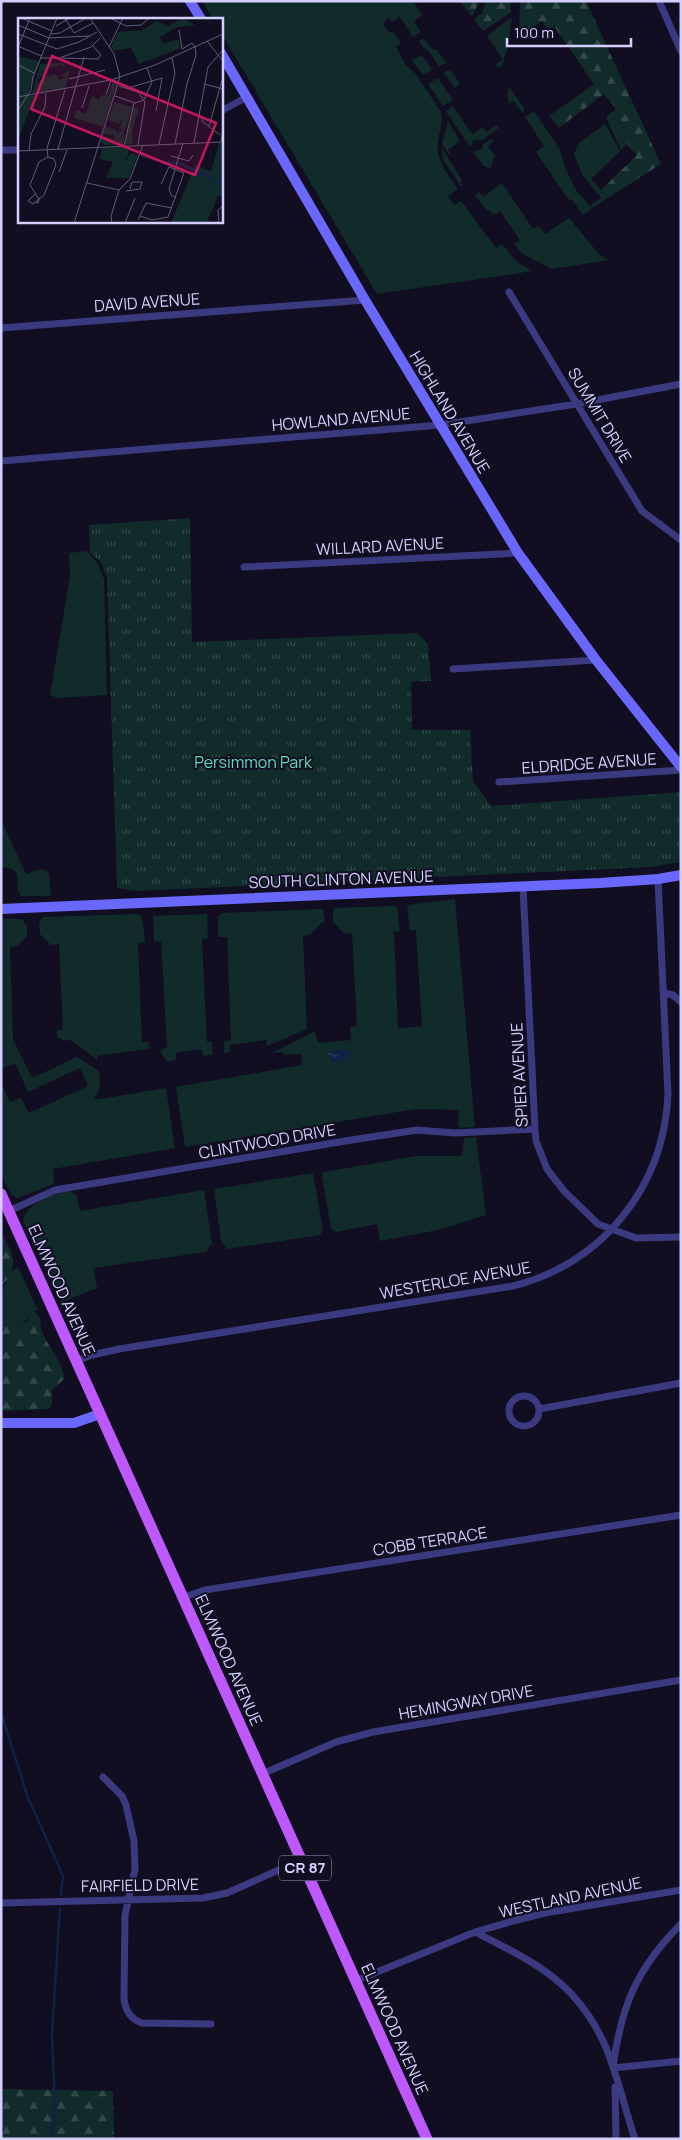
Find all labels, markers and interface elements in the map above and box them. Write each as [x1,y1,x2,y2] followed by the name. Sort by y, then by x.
[507,15,631,47] scale bar
[18,18,222,222] inset map
[514,22,554,43] text: 100 m
[93,287,201,317] street label: DAVID AVENUE
[405,347,495,477] street label: HIGHLAND AVENUE
[563,363,637,467] street label: SUMMIT DRIVE
[271,402,411,436] street label: HOWLAND AVENUE
[315,532,445,560] street label: WILLARD AVENUE
[521,747,657,779] street label: ELDRIDGE AVENUE
[194,751,313,773] park label: Persimmon Park
[248,865,434,893] street label: SOUTH CLINTON AVENUE
[505,1022,533,1128] street label: SPIER AVENUE
[197,1118,337,1164] street label: CLINTWOOD DRIVE
[23,1221,101,1359] street label: ELMWOOD AVENUE
[378,1256,532,1304] street label: WESTERLOE AVENUE
[371,1521,489,1561] street label: COBB TERRACE
[190,1591,268,1729] street label: ELMWOOD AVENUE
[397,1679,535,1725] street label: HEMINGWAY DRIVE
[279,1856,331,1880] road number: CR 87
[497,1871,643,1923] street label: WESTLAND AVENUE
[81,1873,199,1897] street label: FAIRFIELD DRIVE
[356,1960,434,2098] street label: ELMWOOD AVENUE

